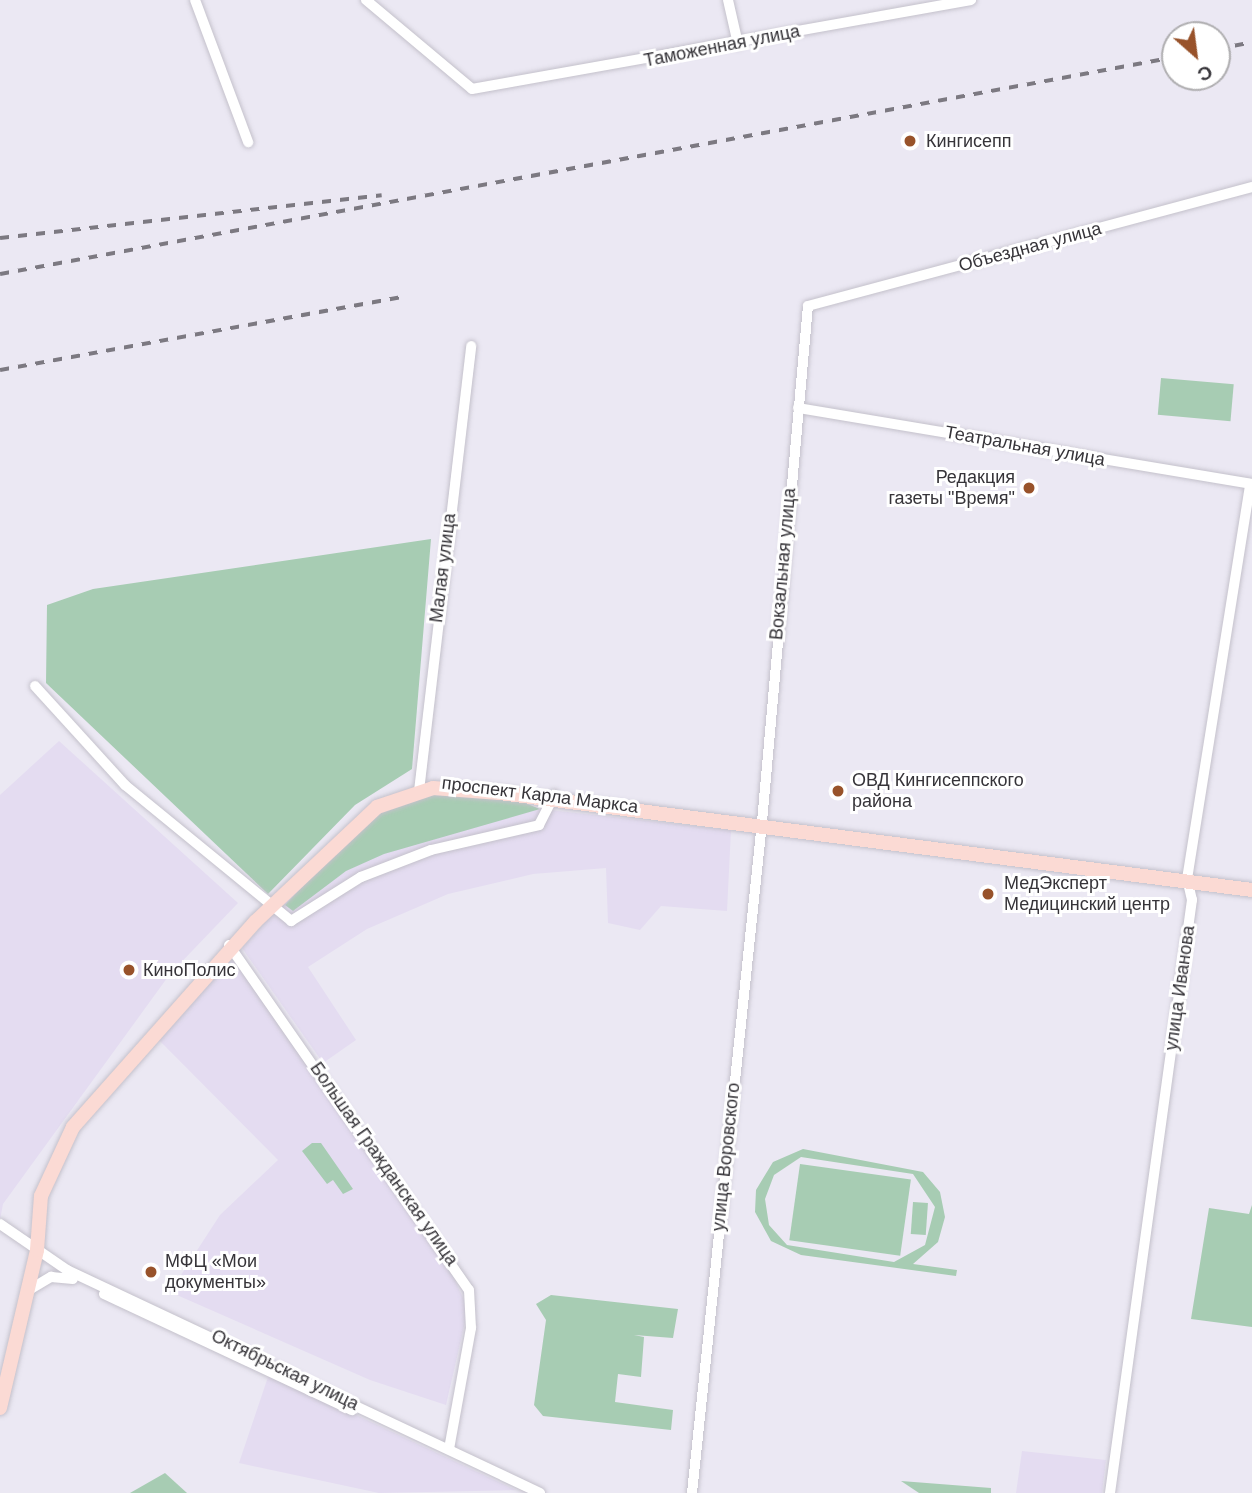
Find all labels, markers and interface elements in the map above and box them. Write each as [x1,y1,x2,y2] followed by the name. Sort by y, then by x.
[642,20,802,72] street label: Таможенная улица
[1161,21,1231,91] north arrow
[1194,61,1216,86] text: С
[926,130,1012,152] place label: Кингисепп
[900,131,920,151] marker: Кингисепп
[956,218,1104,276] street label: Объездная улица
[943,421,1107,471] street label: Театральная улица
[888,467,1015,510] place label: Редакция газеты "Время"
[1021,480,1037,496] marker: Редакция газеты "Время"
[766,487,800,641] street label: Вокзальная улица
[426,512,460,624] street label: Малая улица
[852,770,1024,812] place label: ОВД Кингисеппского района
[441,772,639,818] street label: проспект Карла Маркса
[830,783,846,799] marker: ОВД Кингисеппского района
[1004,873,1170,916] place label: МедЭксперт Медицинский центр
[978,884,998,904] marker: МедЭксперт Медицинский центр
[1161,924,1199,1052] street label: улица Иванова
[143,959,236,981] place label: КиноПолис
[121,962,137,978] marker: КиноПолис
[305,1058,463,1270] street label: Большая Гражданская улица
[707,1082,745,1232] street label: улица Воровского
[165,1251,266,1294] place label: МФЦ «Мои документы»
[143,1264,159,1280] marker: МФЦ «Мои документы»
[208,1325,362,1415] street label: Октябрьская улица

